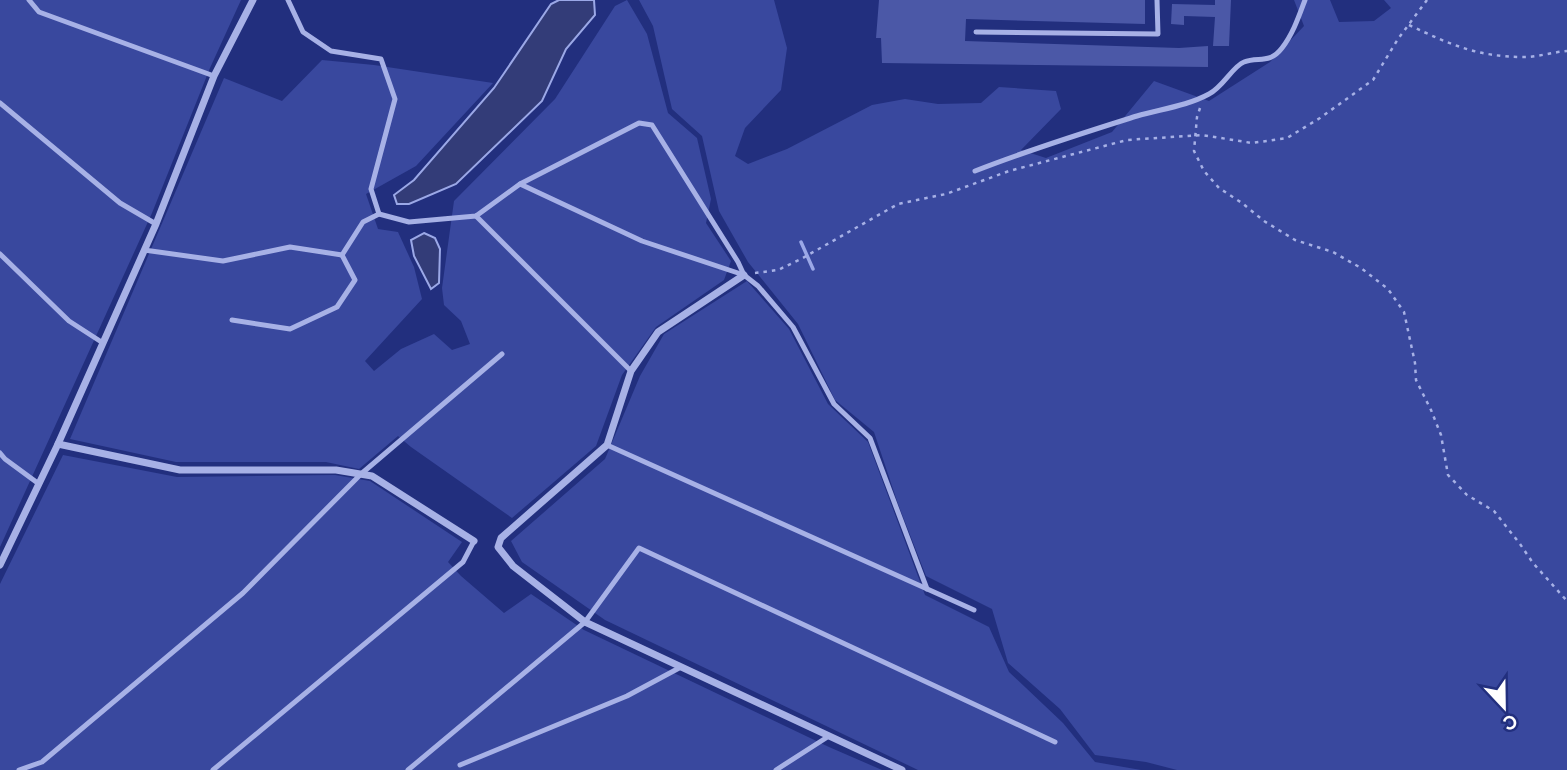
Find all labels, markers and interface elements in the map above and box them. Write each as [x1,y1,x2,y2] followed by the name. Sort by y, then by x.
[1469,672,1539,742] north arrow
[1500,710,1521,735] text: С

